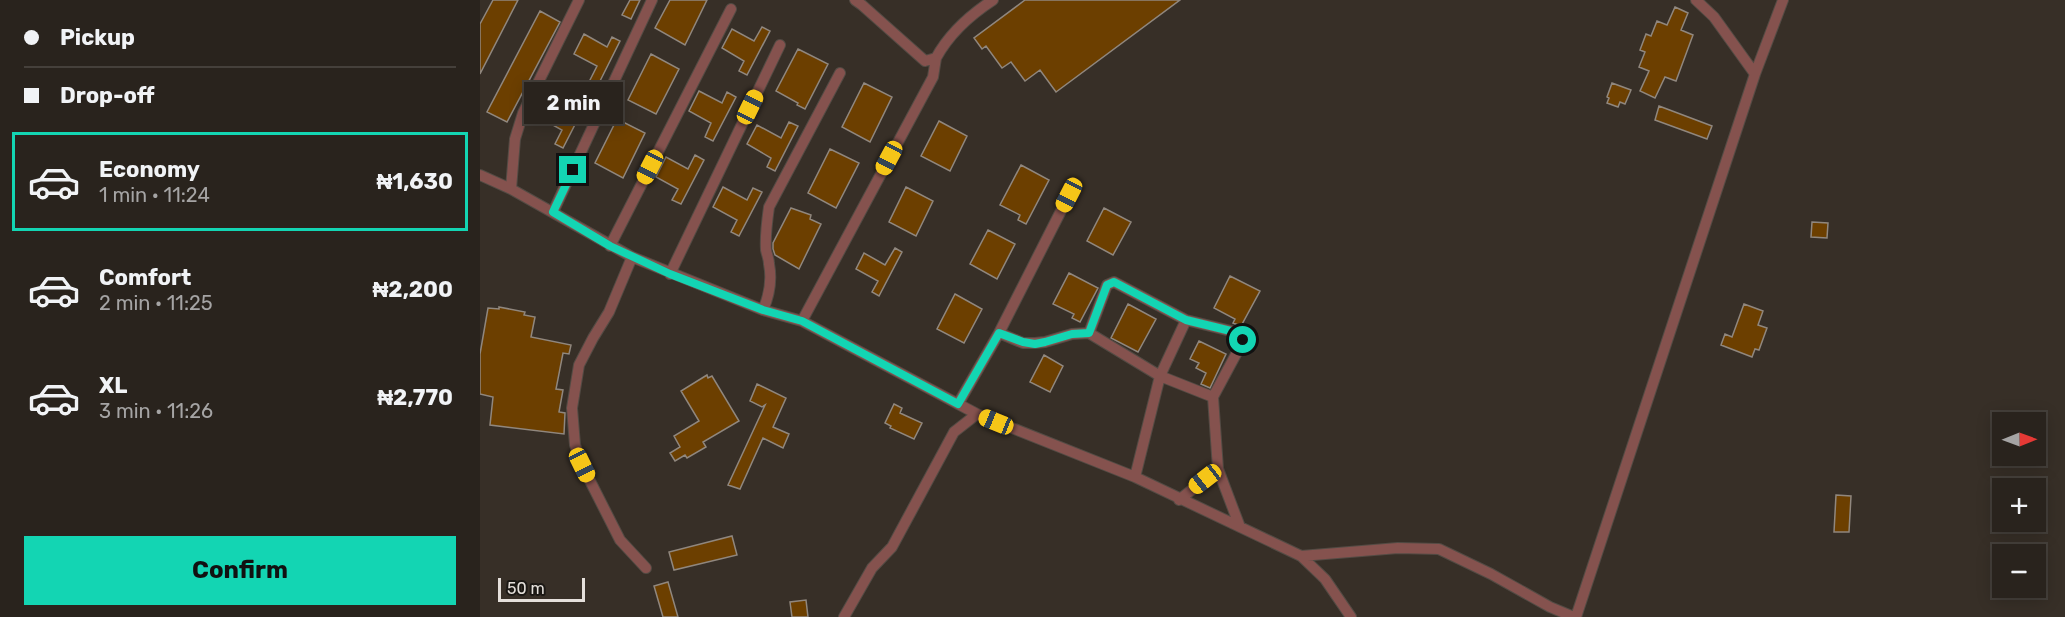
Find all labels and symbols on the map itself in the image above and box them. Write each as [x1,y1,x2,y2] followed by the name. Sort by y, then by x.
[524,83,622,125] callout: 2 min
[734,87,766,127] car
[873,138,905,178] car
[634,147,666,187] car
[559,156,586,183] route end
[1053,175,1085,215] car
[1229,326,1256,353] route start
[976,407,1016,437] car
[1992,412,2046,466] north arrow
[566,445,598,485] car
[1185,461,1225,497] car
[498,575,585,602] scale bar

